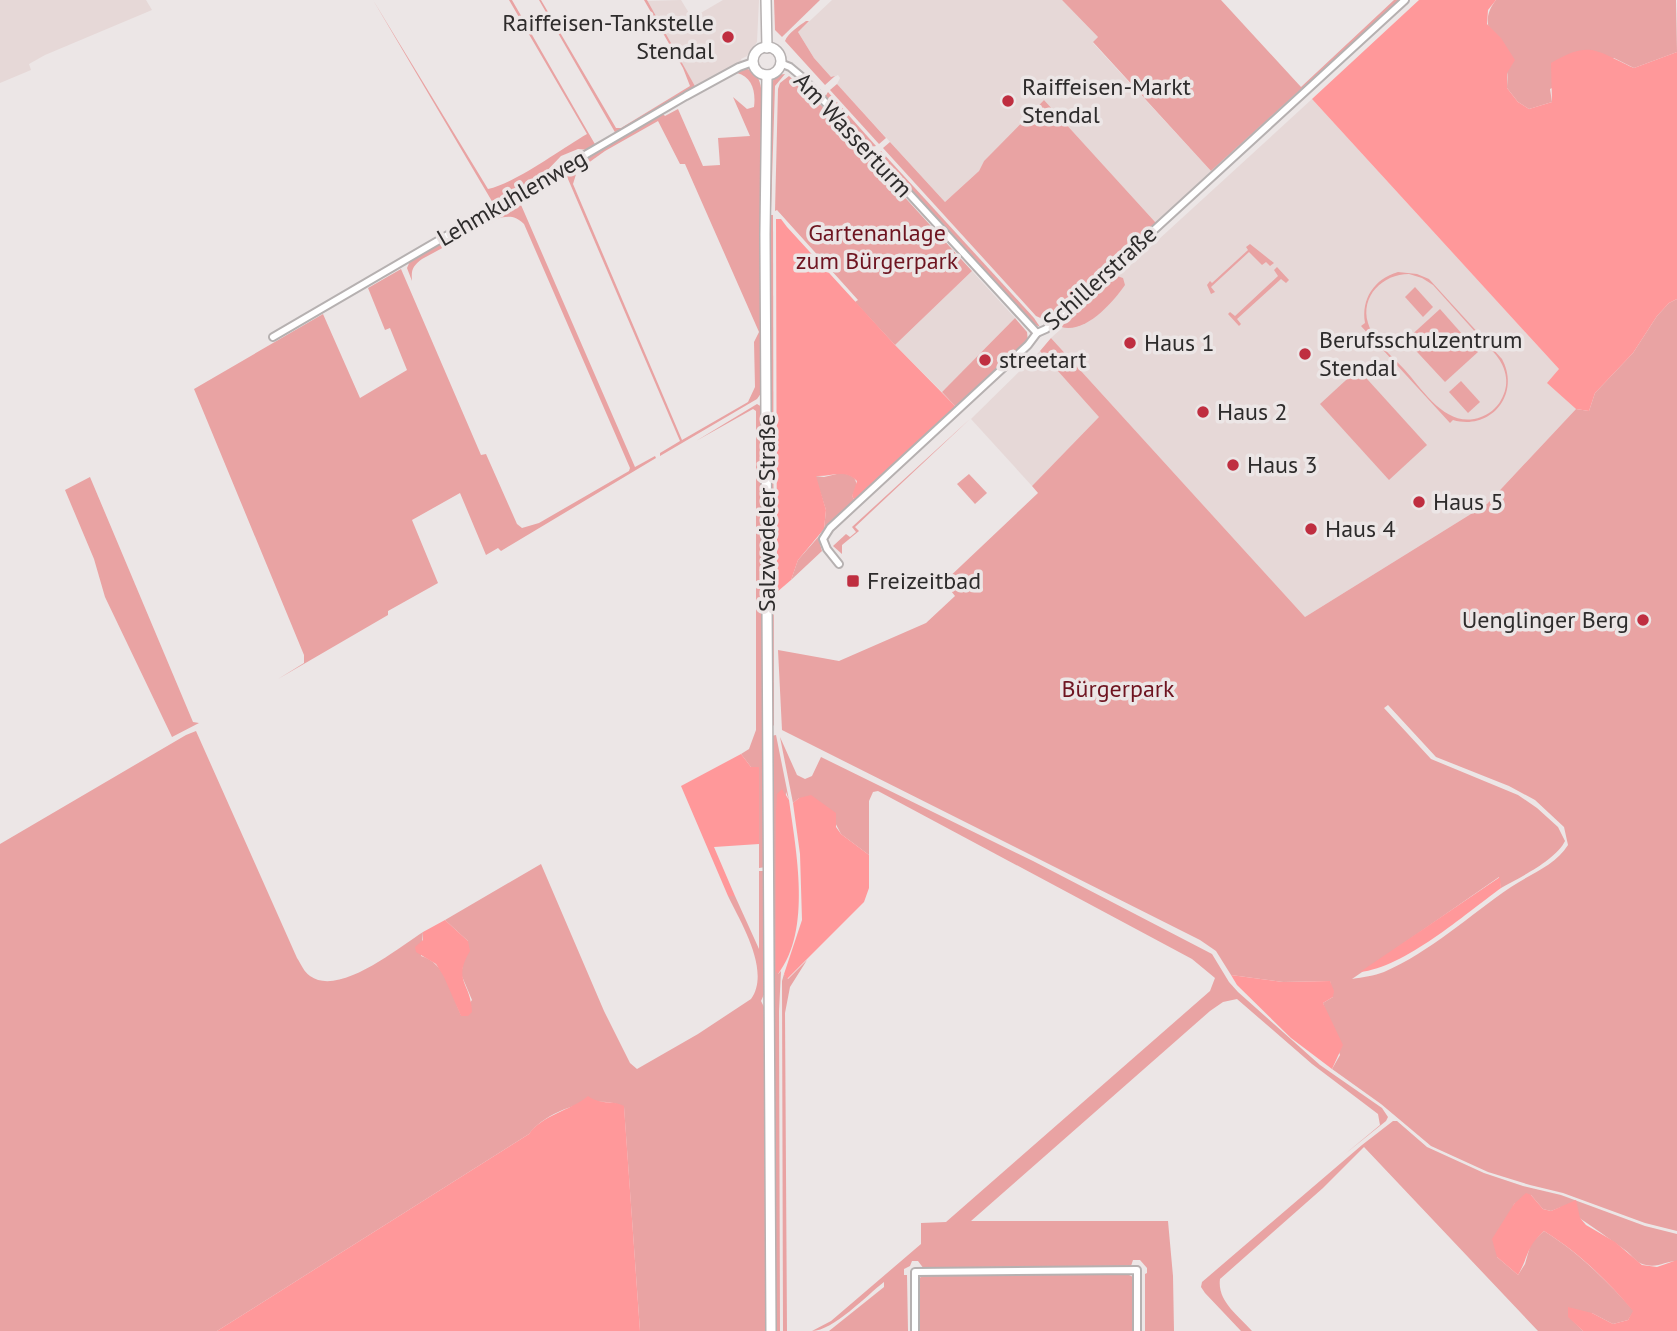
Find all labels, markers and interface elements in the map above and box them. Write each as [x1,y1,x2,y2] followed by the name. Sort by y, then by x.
[502,7,714,66] place label: Raiffeisen-Tankstelle Stendal
[720,29,736,45] marker: Raiffeisen-Tankstelle Stendal
[787,65,919,204] street label: Am Wasserturm
[1022,71,1191,130] place label: Raiffeisen-Markt Stendal
[1000,93,1016,109] marker: Raiffeisen-Markt Stendal
[431,142,592,253] street label: Lehmkuhlenweg
[796,217,959,276] park label: Gartenanlage zum Bürgerpark
[1036,219,1163,337] street label: Schillerstraße
[1319,324,1522,383] place label: Berufsschulzentrum Stendal
[1144,327,1215,358] place label: Haus 1
[1122,335,1138,351] marker: Haus 1
[999,344,1087,375] place label: streetart
[1297,346,1313,362] marker: Berufsschulzentrum Stendal
[977,352,993,368] marker: streetart
[1217,396,1288,427] place label: Haus 2
[1195,404,1211,420] marker: Haus 2
[751,414,782,612] street label: Salzwedeler Straße
[1247,449,1318,480] place label: Haus 3
[1225,457,1241,473] marker: Haus 3
[1433,486,1504,517] place label: Haus 5
[1411,494,1427,510] marker: Haus 5
[1325,513,1396,544] place label: Haus 4
[1303,521,1319,537] marker: Haus 4
[867,565,981,596] place label: Freizeitbad
[845,573,861,589] marker: Freizeitbad
[1462,604,1629,635] place label: Uenglinger Berg
[1635,612,1651,628] marker: Uenglinger Berg
[1062,673,1175,704] park label: Bürgerpark

